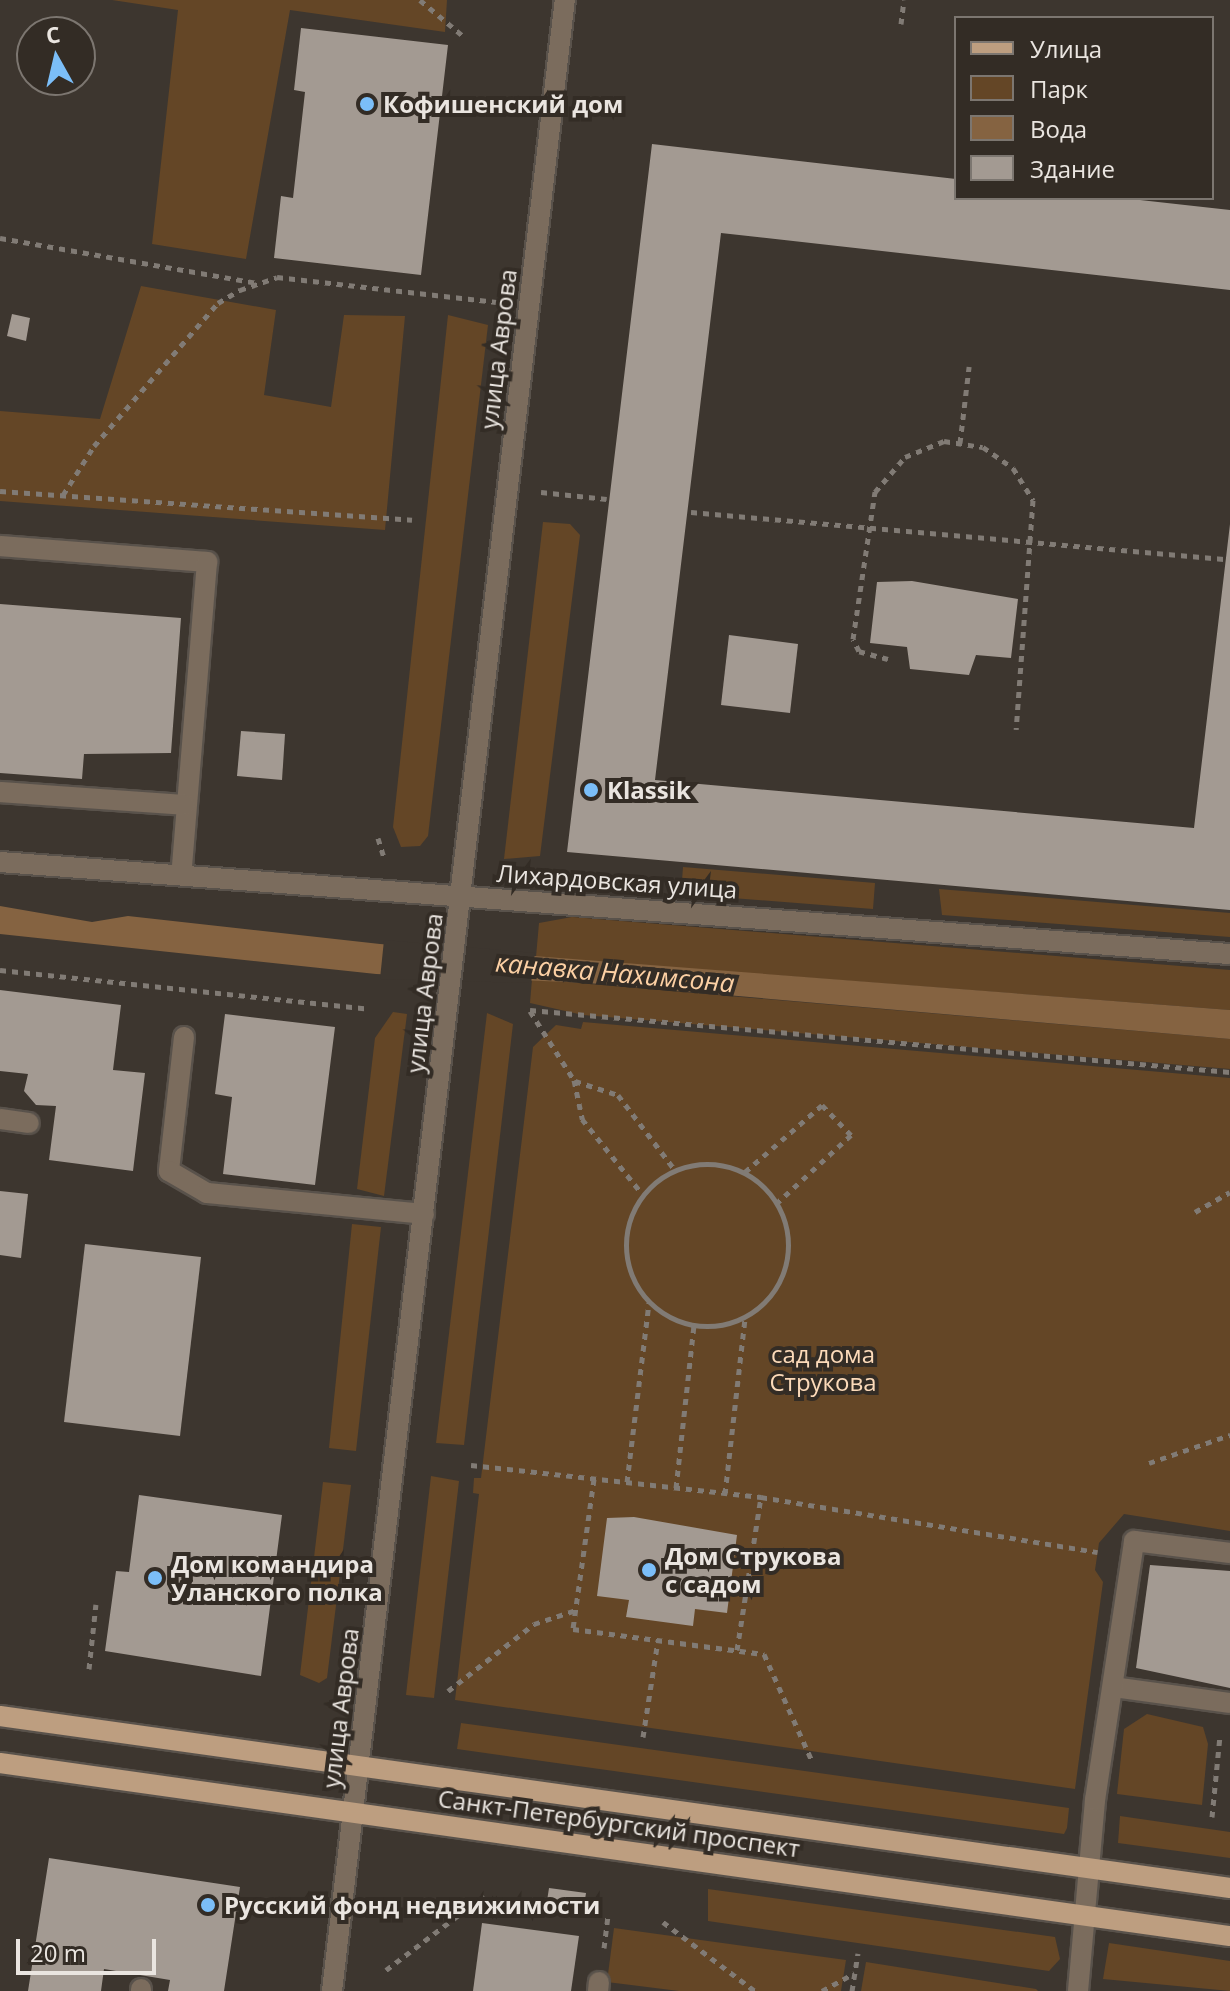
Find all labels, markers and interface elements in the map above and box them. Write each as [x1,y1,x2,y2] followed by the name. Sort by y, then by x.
[16,16,96,96] north arrow
[954,16,1214,200] legend
[44,18,62,50] text: С
[1030,32,1102,65] text: Улица
[1030,72,1088,105] text: Парк
[383,90,623,118] place label: Кофишенский дом
[358,95,376,113] marker: Кофишенский дом
[1030,112,1087,145] text: Вода
[1030,152,1115,185] text: Здание
[474,267,522,431] street label: улица Аврова
[607,776,691,804] place label: Klassik
[582,781,600,799] marker: Klassik
[496,858,738,904] street label: Лихардовская улица
[400,911,448,1075] street label: улица Аврова
[494,947,736,999] water label: канавка Нахимсона
[769,1340,877,1396] park label: сад дома Струкова
[665,1542,841,1598] place label: Дом Струкова с садом
[171,1550,383,1606] place label: Дом командира Уланского полка
[640,1561,658,1579] marker: Дом Струкова с садом
[146,1569,164,1587] marker: Дом командира Уланского полка
[316,1626,364,1790] street label: улица Аврова
[436,1783,802,1863] street label: Санкт-Петербургский проспект
[224,1891,600,1919] place label: Русский фонд недвижимости
[199,1896,217,1914] marker: Русский фонд недвижимости
[20,1923,160,1973] scale bar
[30,1936,86,1969] text: 20 m

